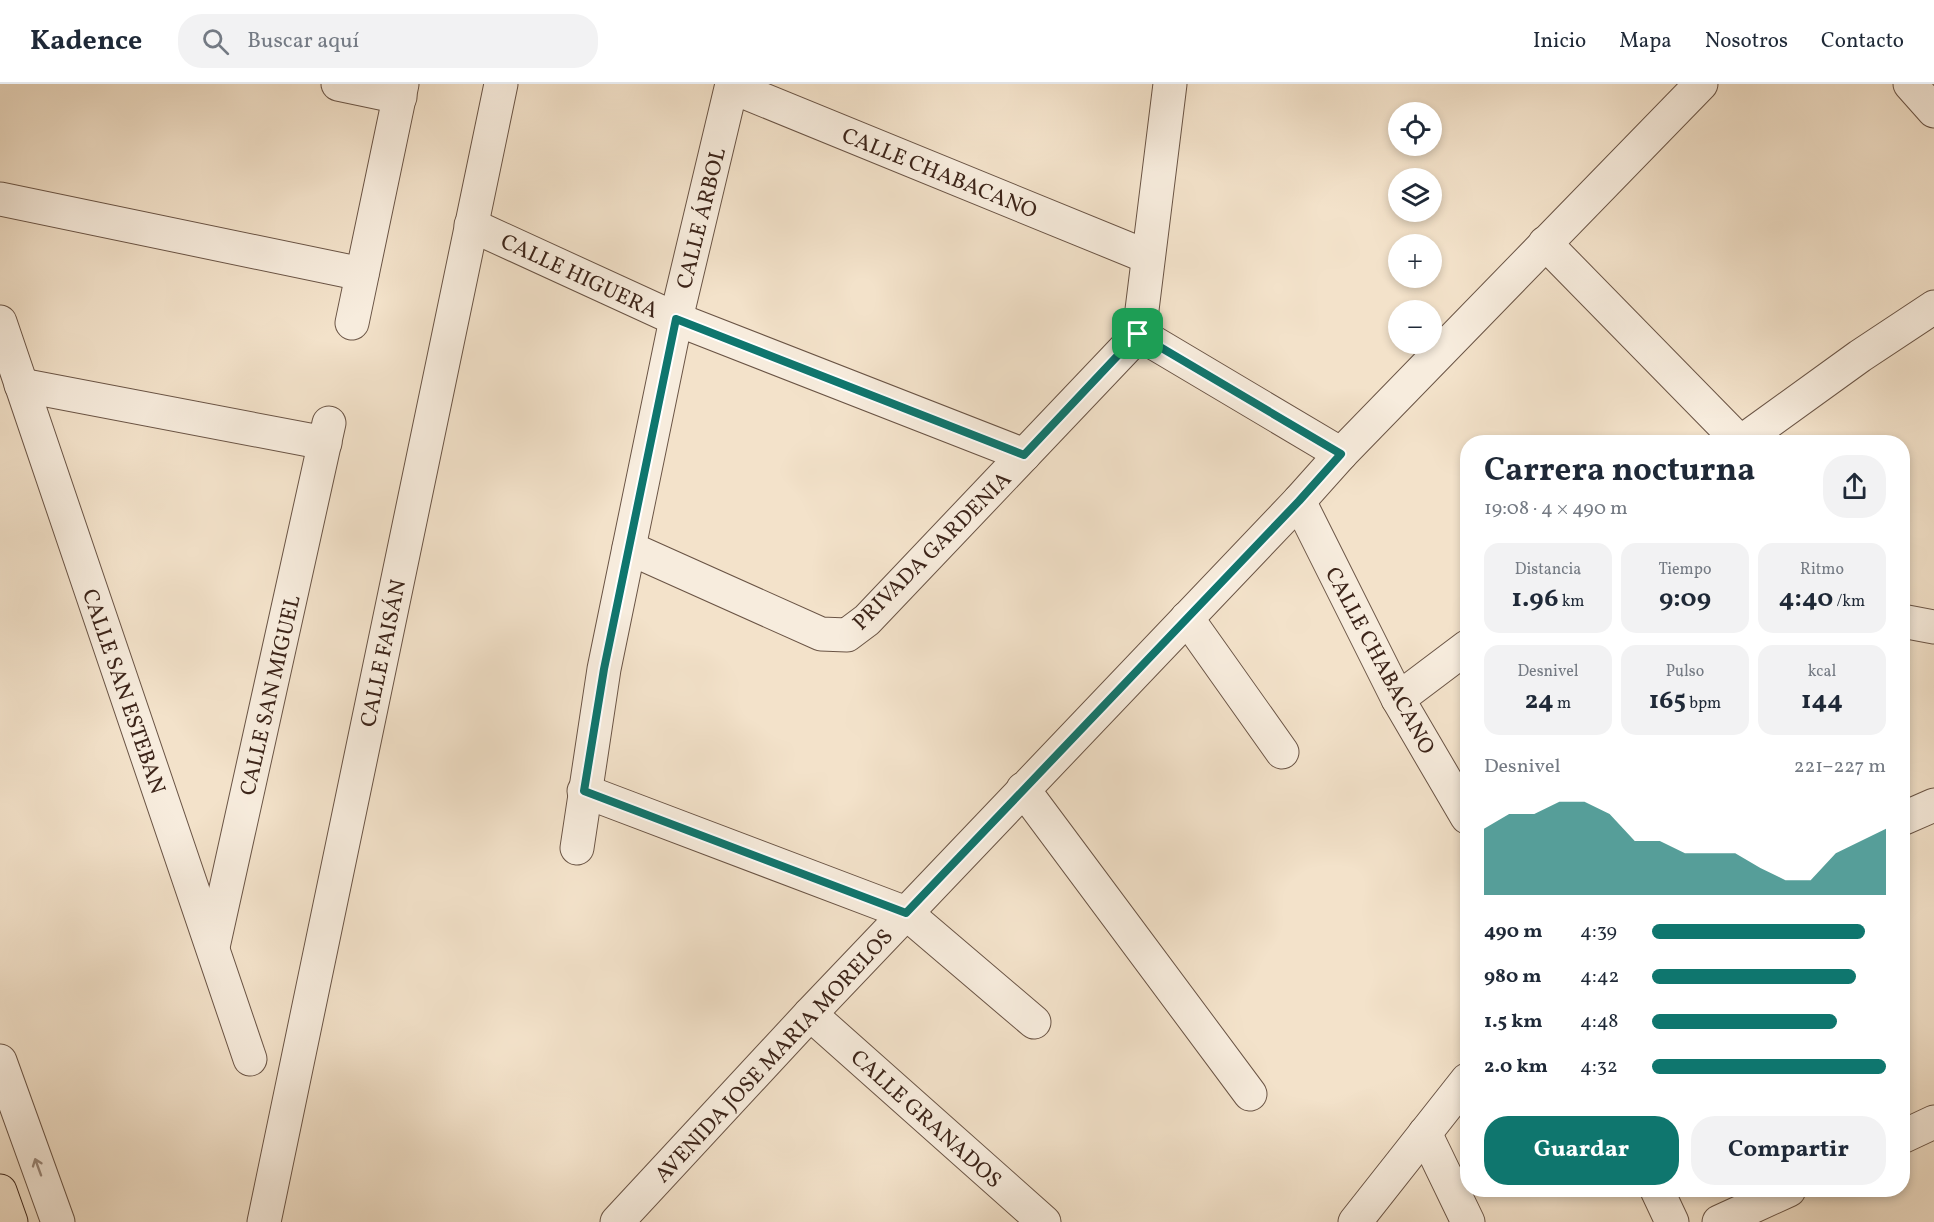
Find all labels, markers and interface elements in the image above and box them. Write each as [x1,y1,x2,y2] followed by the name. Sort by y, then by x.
[178,14,598,68] search box
[30,22,142,61] text: Kadence
[199,25,232,58] icon: search
[247,26,359,57] text: Buscar aquí
[1533,27,1586,56] text: Inicio
[1619,27,1672,56] text: Mapa
[1705,27,1788,56] text: Nosotros
[1821,27,1904,56] text: Contacto
[1388,102,1442,354] map controls
[1388,102,1442,156] button: locate
[837,121,1041,228] street label: CALLE CHABACANO
[670,145,735,292] street label: CALLE ÁRBOL
[1388,168,1442,222] button: layers
[495,227,663,327] street label: CALLE HIGUERA
[1388,234,1442,288] button: +
[1388,300,1442,354] button: −
[1112,308,1163,359] pin
[1121,317,1154,350] icon: arrive
[1484,449,1755,495] text: Carrera nocturna
[1823,455,1886,518] button: share
[846,465,1019,638] street label: PRIVADA GARDENIA
[1484,495,1628,523] text: 19:08 · 4 × 490 m
[1515,559,1581,581] text: Distancia
[1659,559,1711,581] text: Tiempo
[1800,559,1844,581] text: Ritmo
[1316,562,1441,760] street label: CALLE CHABACANO
[354,577,415,730] street label: CALLE FAISÁN
[1511,581,1558,617] text: 1.96
[1659,581,1711,617] text: 9:09
[1779,581,1833,617] text: 4:40
[73,585,172,798] street label: CALLE SAN ESTEBAN
[1558,591,1585,613] text: km
[1833,591,1865,613] text: /km
[233,592,310,799] street label: CALLE SAN MIGUEL
[1517,661,1579,683] text: Desnivel
[1666,661,1704,683] text: Pulso
[1808,661,1836,683] text: kcal
[1525,683,1554,719] text: 24
[1649,683,1686,719] text: 165
[1801,683,1843,719] text: 144
[1554,693,1571,715] text: m
[1686,693,1721,715] text: bpm
[1484,753,1560,781] text: Desnivel
[1794,753,1886,781] text: 221–227 m
[1484,918,1543,946] text: 490 m
[1580,918,1617,946] text: 4:39
[648,923,901,1191] street label: AVENIDA JOSE MARIA MORELOS
[1484,963,1542,991] text: 980 m
[1580,963,1619,991] text: 4:42
[1484,1008,1543,1036] text: 1.5 km
[1580,1008,1618,1036] text: 4:48
[843,1043,1008,1196] street label: CALLE GRANADOS
[1484,1053,1548,1081] text: 2.0 km
[1580,1053,1618,1081] text: 4:32
[1484,1116,1679,1185] button: Guardar
[1691,1116,1886,1185] button: Compartir
[32,1158,43,1177] one-way arrow

